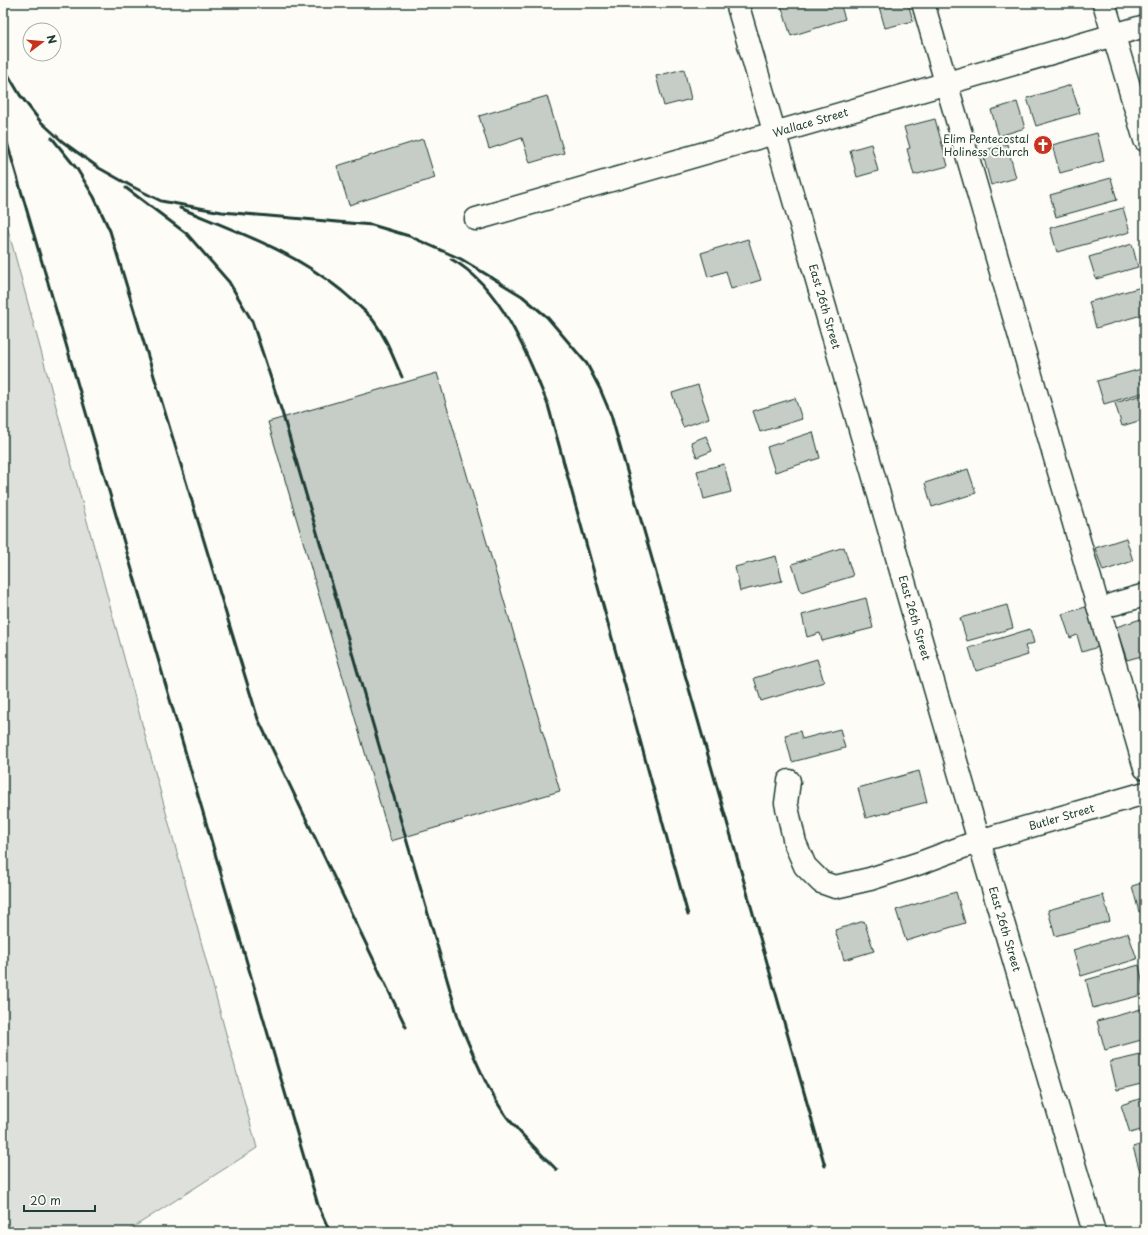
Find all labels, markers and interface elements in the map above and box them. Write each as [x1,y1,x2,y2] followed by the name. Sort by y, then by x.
[22,22,62,62] north arrow
[43,33,62,46] text: N
[770,103,850,141] street label: Wallace Street
[943,130,1029,160] place label: Elim Pentecostal Holiness Church
[1032,134,1054,156] church icon: Elim Pentecostal Holiness Church
[805,262,846,351] street label: East 26th Street
[895,573,936,663] street label: East 26th Street
[1027,799,1097,834] street label: Butler Street
[985,884,1026,974] street label: East 26th Street
[24,1187,95,1213] scale bar
[30,1191,61,1209] text: 20 m

